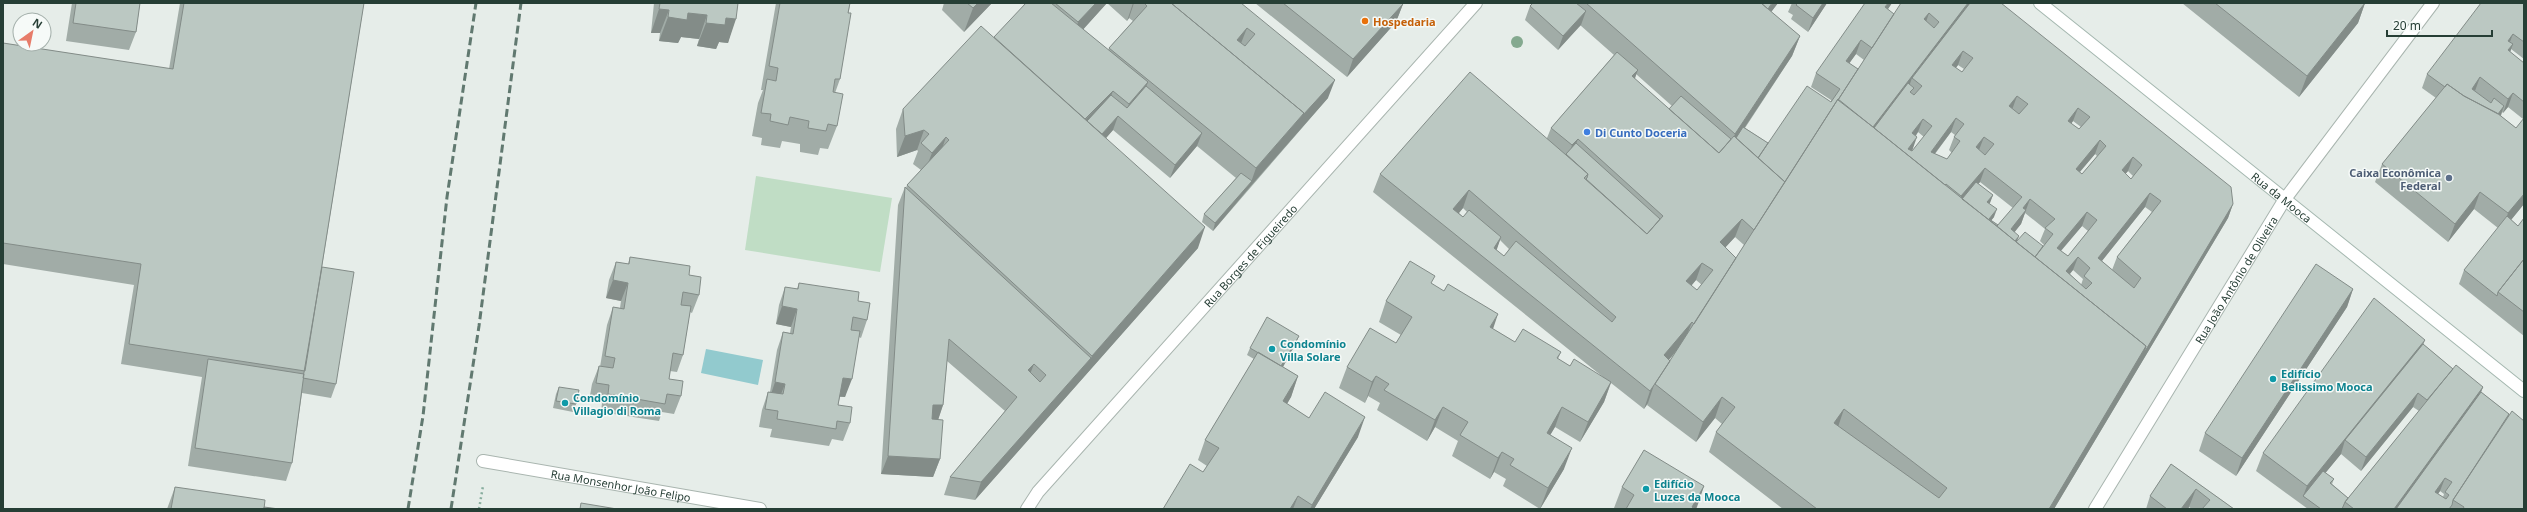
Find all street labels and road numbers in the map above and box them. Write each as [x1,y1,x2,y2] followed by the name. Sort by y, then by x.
[2249,168,2315,226] street label: Rua da Mooca
[1200,200,1300,310] street label: Rua Borges de Figueiredo
[2191,213,2280,346] street label: Rua João Antônio de Oliveira
[550,465,692,504] street label: Rua Monsenhor João Felipo

